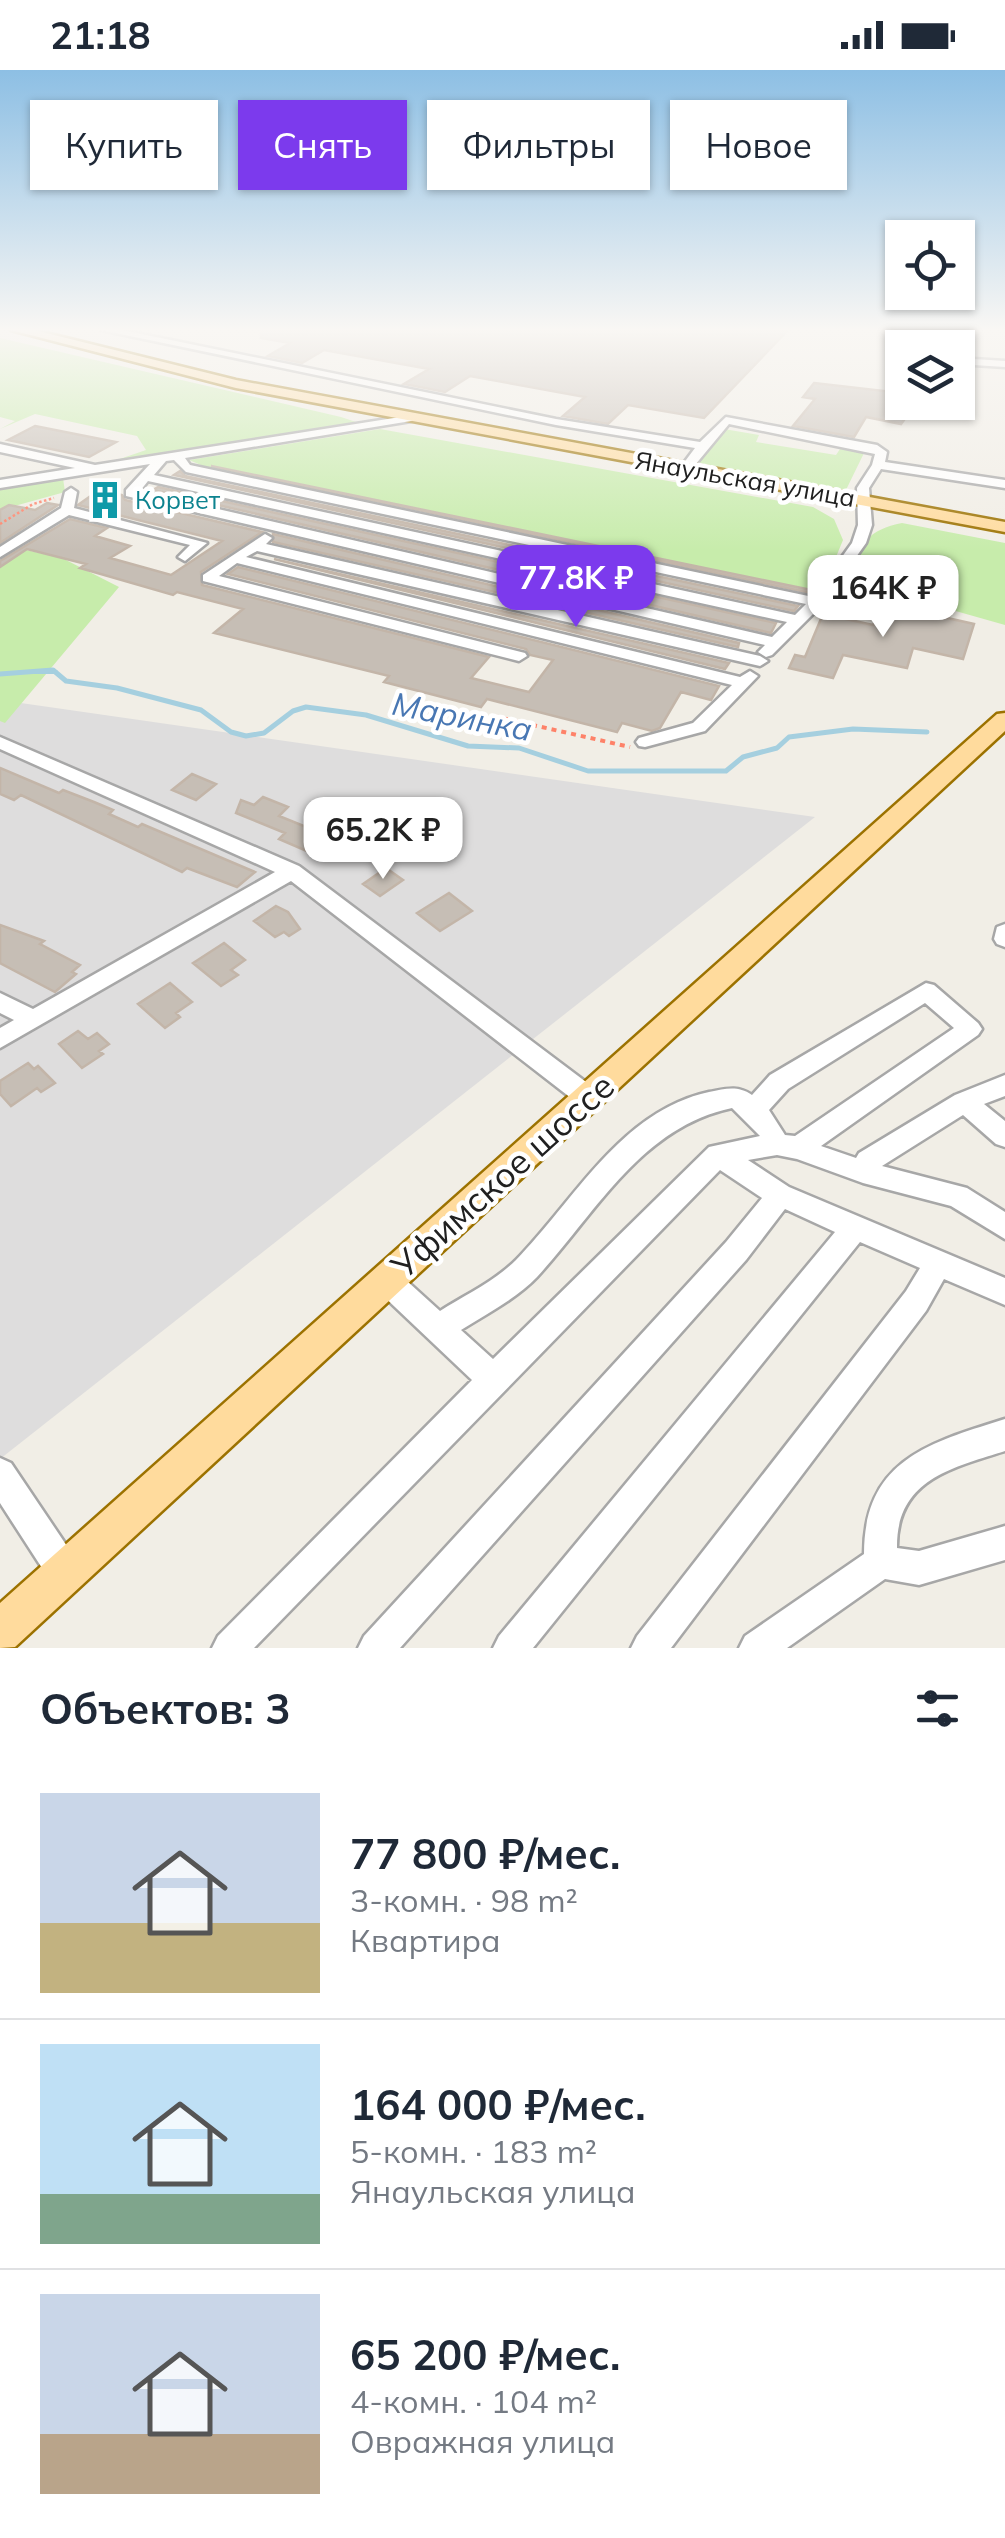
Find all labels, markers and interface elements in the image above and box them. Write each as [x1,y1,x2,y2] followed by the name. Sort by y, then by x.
[50,11,151,59] text: 21:18
[30,100,218,190] chip: Купить
[238,100,407,190] chip: Снять
[427,100,650,190] chip: Фильтры
[670,100,847,190] chip: Новое
[885,220,975,420] map controls
[885,220,975,310] button: locate
[885,330,975,420] button: layers
[633,444,858,513] street label: Янаульская улица
[84,479,126,521] building icon: Корвет
[135,484,221,515] place label: Корвет
[484,545,668,630] pin: 77.8K ₽
[802,555,964,640] pin: 164K ₽
[519,557,633,597] text: 77.8K ₽
[830,567,936,607] text: 164K ₽
[389,683,535,749] water label: Маринка
[291,797,475,882] pin: 65.2K ₽
[326,809,440,849] text: 65.2K ₽
[381,1063,623,1288] street label: Уфимское шоссе
[910,1681,965,1736] icon: filters
[40,1682,290,1735] text: Объектов: 3
[350,1827,620,1880] text: 77 800 ₽/мес.
[120,1833,240,1953] icon: home
[350,1880,578,1920] text: 3-комн. · 98 m²
[350,1920,501,1960] text: Квартира
[350,2078,646,2131] text: 164 000 ₽/мес.
[120,2084,240,2204] icon: home
[350,2131,597,2171] text: 5-комн. · 183 m²
[350,2171,635,2211] text: Янаульская улица
[350,2328,620,2381] text: 65 200 ₽/мес.
[120,2334,240,2454] icon: home
[350,2381,597,2421] text: 4-комн. · 104 m²
[350,2421,615,2461] text: Овражная улица

